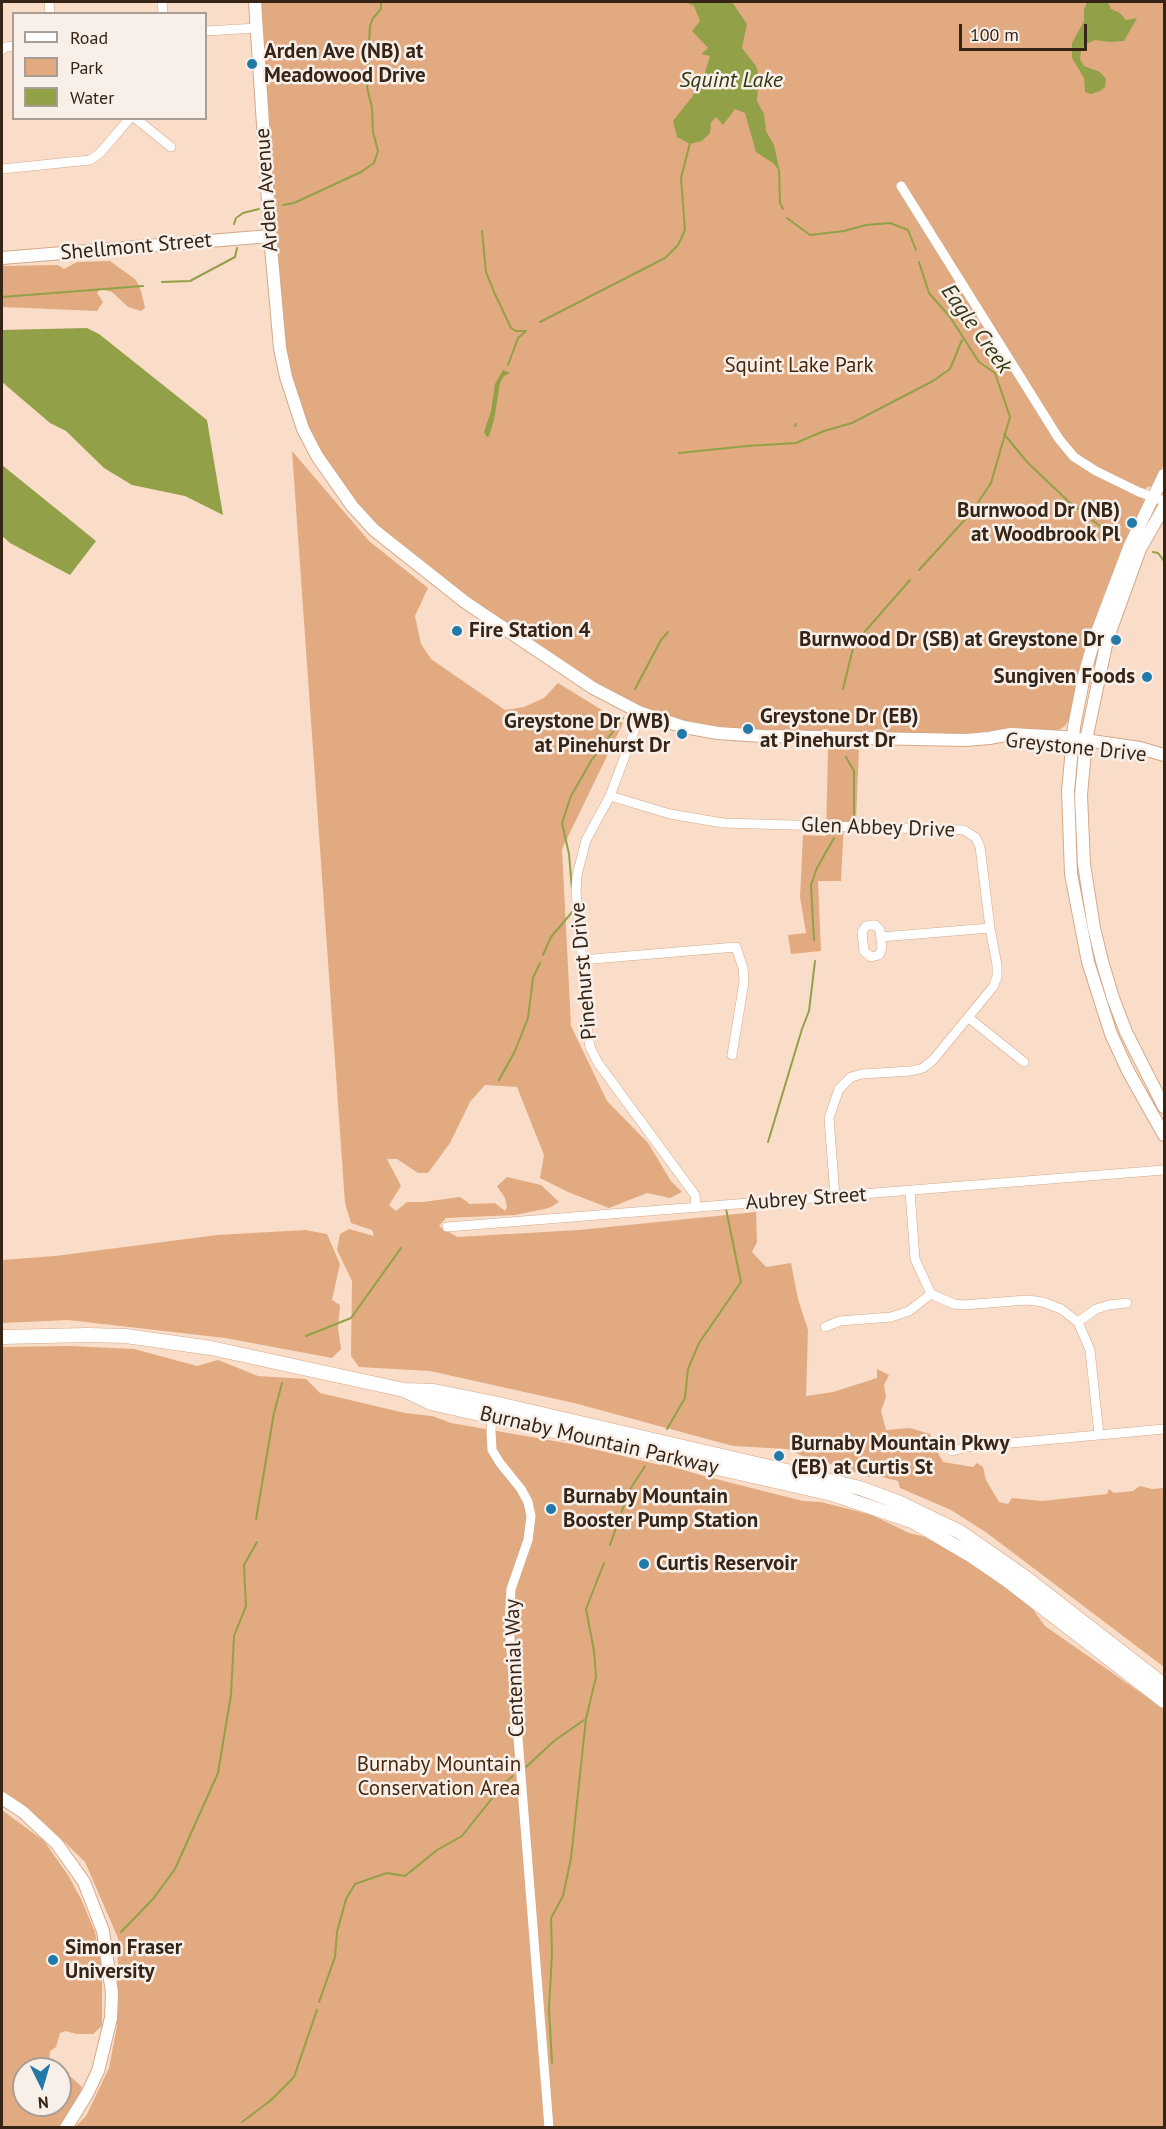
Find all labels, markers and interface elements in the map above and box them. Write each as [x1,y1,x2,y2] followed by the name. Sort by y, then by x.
[12,12,207,120] legend
[962,12,1090,50] scale bar
[970,23,1019,46] text: 100 m
[70,26,108,49] text: Road
[264,39,426,89] place label: Arden Ave (NB) at Meadowood Drive
[70,56,103,79] text: Park
[245,57,259,71] marker: Arden Ave (NB) at Meadowood Drive
[679,68,783,94] water label: Squint Lake
[70,86,114,109] text: Water
[250,127,284,253] street label: Arden Avenue
[59,228,213,266] street label: Shellmont Street
[935,279,1017,379] water label: Eagle Creek
[724,353,874,379] park label: Squint Lake Park
[957,498,1120,548] place label: Burnwood Dr (NB) at Woodbrook Pl
[1125,516,1139,530] marker: Burnwood Dr (NB) at Woodbrook Pl
[469,618,590,644] place label: Fire Station 4
[450,624,464,638] marker: Fire Station 4
[799,627,1104,653] place label: Burnwood Dr (SB) at Greystone Dr
[1109,633,1123,647] marker: Burnwood Dr (SB) at Greystone Dr
[994,664,1135,690] place label: Sungiven Foods
[1140,670,1154,684] marker: Sungiven Foods
[760,704,919,754] place label: Greystone Dr (EB) at Pinehurst Dr
[504,709,670,759] place label: Greystone Dr (WB) at Pinehurst Dr
[741,722,755,736] marker: Greystone Dr (EB) at Pinehurst Dr
[675,727,689,741] marker: Greystone Dr (WB) at Pinehurst Dr
[1004,728,1148,768] street label: Greystone Drive
[800,813,956,843] street label: Glen Abbey Drive
[565,901,603,1041] street label: Pinehurst Drive
[745,1182,867,1216] street label: Aubrey Street
[477,1401,721,1481] street label: Burnaby Mountain Parkway
[791,1431,1009,1481] place label: Burnaby Mountain Pkwy (EB) at Curtis St
[772,1449,786,1463] marker: Burnaby Mountain Pkwy (EB) at Curtis St
[563,1484,758,1534] place label: Burnaby Mountain Booster Pump Station
[544,1502,558,1516] marker: Burnaby Mountain Booster Pump Station
[656,1551,797,1577] place label: Curtis Reservoir
[637,1557,651,1571] marker: Curtis Reservoir
[500,1598,530,1738] street label: Centennial Way
[357,1752,521,1802] park label: Burnaby Mountain Conservation Area
[65,1935,182,1985] place label: Simon Fraser University
[46,1953,60,1967] marker: Simon Fraser University
[12,2057,72,2117] north arrow
[37,2093,50,2113] text: N

